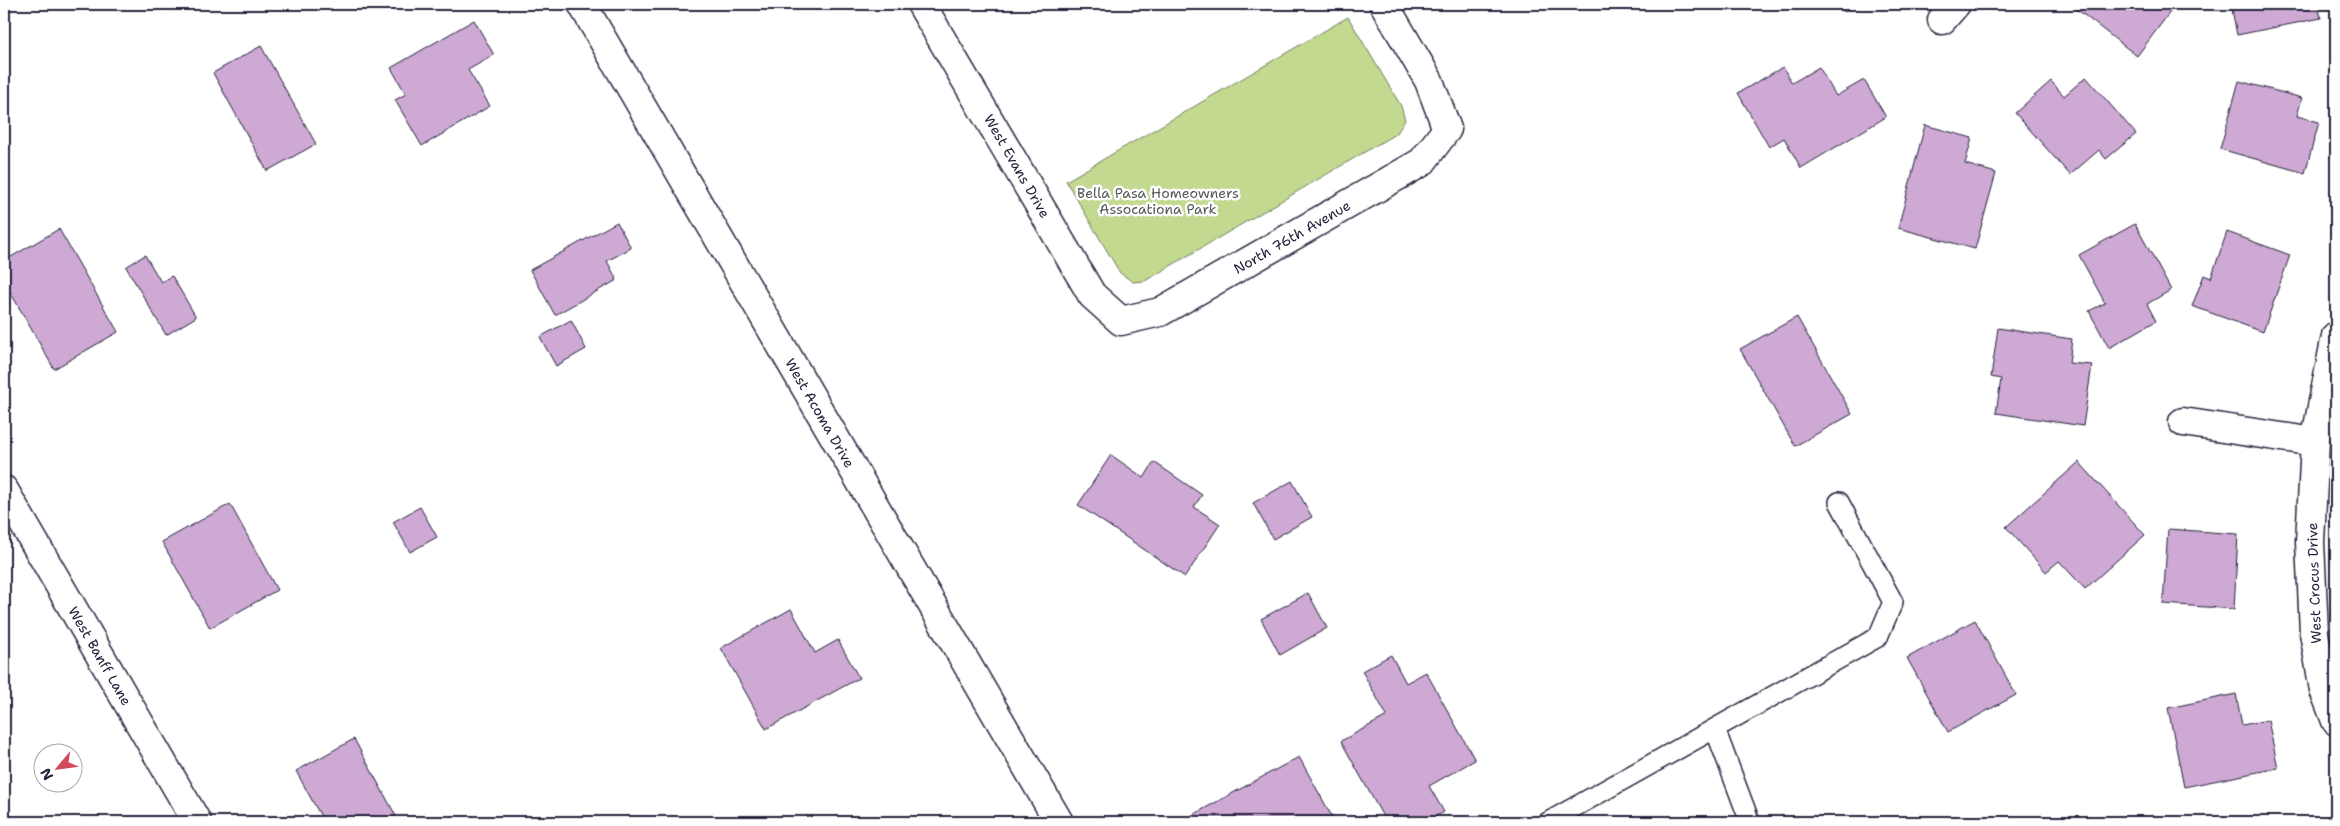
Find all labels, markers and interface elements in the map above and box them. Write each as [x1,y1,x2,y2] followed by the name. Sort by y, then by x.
[980,111,1054,221] street label: West Evans Drive
[1077,184,1239,218] park label: Bella Pasa Homeowners Assocationa Park
[1230,196,1354,278] street label: North 76th Avenue
[781,355,859,471] street label: West Acoma Drive
[2303,522,2325,644] street label: West Crocus Drive
[64,603,136,709] street label: West Banff Lane
[32,744,82,794] north arrow
[36,765,57,784] text: N

